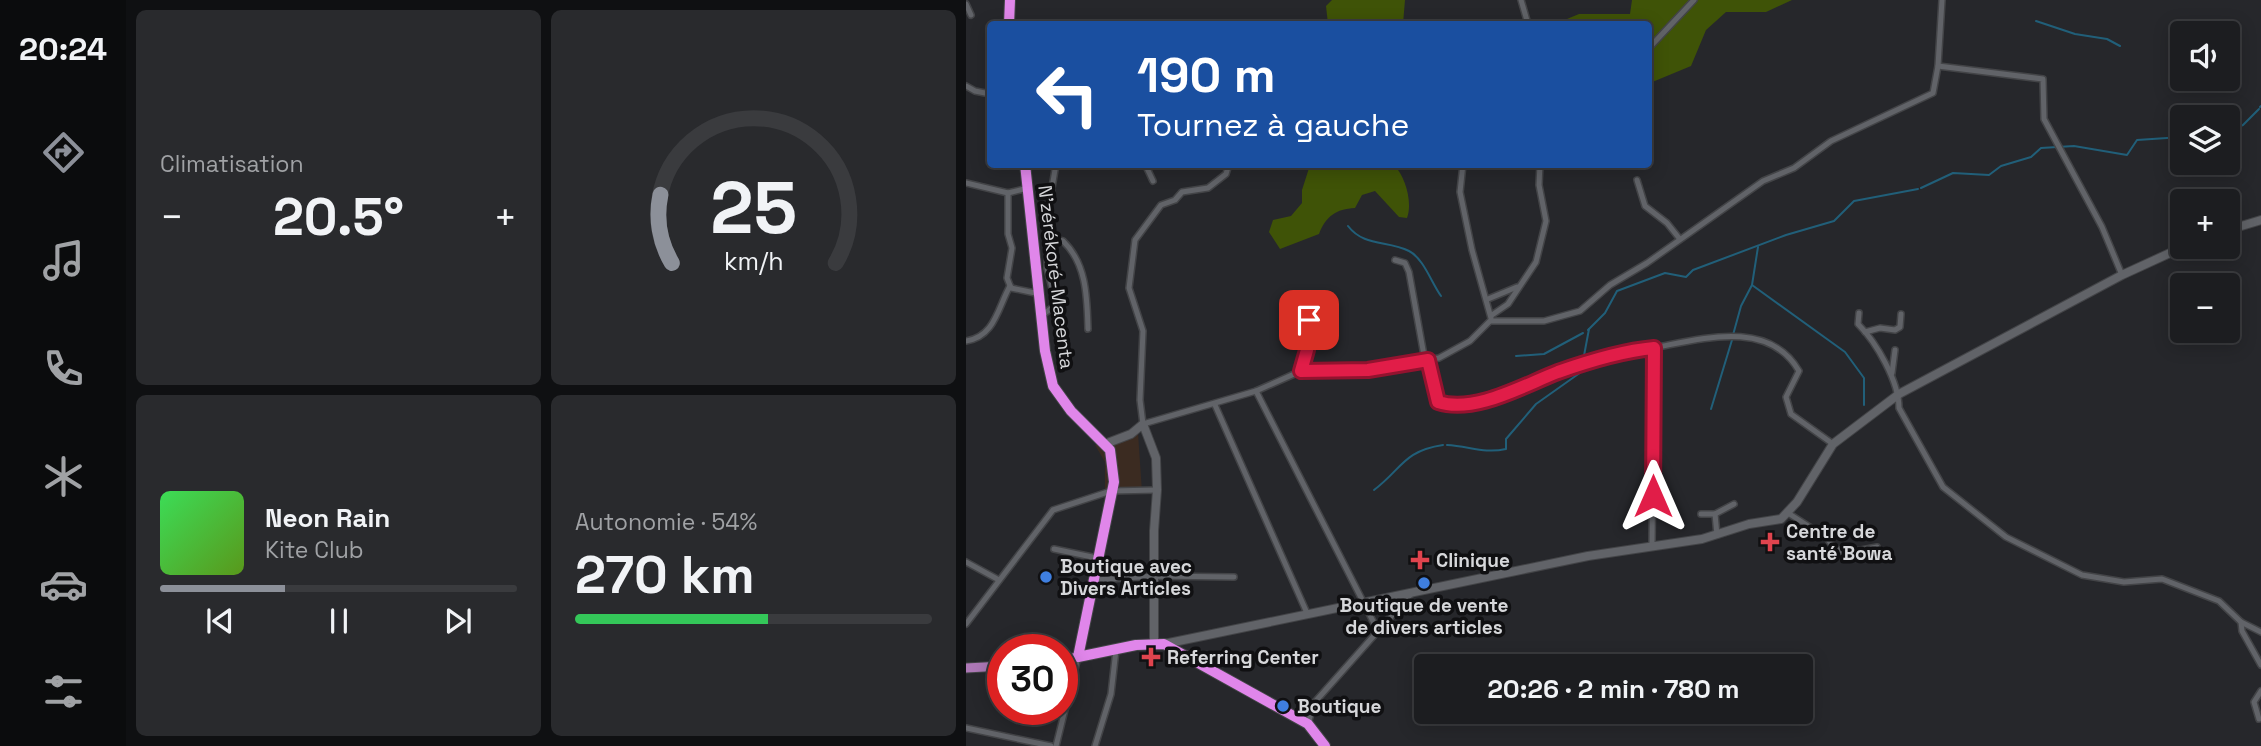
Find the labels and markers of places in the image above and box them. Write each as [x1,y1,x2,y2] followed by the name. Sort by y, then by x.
[1279,290,1339,350] pin
[1786,519,1893,566] place label: Centre de santé Bowa
[1760,532,1780,552] marker: Centre de santé Bowa
[1436,548,1510,573] place label: Clinique
[1410,550,1430,570] marker: Clinique
[1060,554,1192,601] place label: Boutique avec Divers Articles
[1038,569,1054,585] marker: Boutique avec Divers Articles
[1416,575,1432,591] marker: Boutique de vente de divers articles
[1339,593,1509,640] place label: Boutique de vente de divers articles
[1167,645,1319,670] place label: Referring Center
[1141,647,1161,667] marker: Referring Center
[1297,694,1381,719] place label: Boutique
[1275,698,1291,714] marker: Boutique

